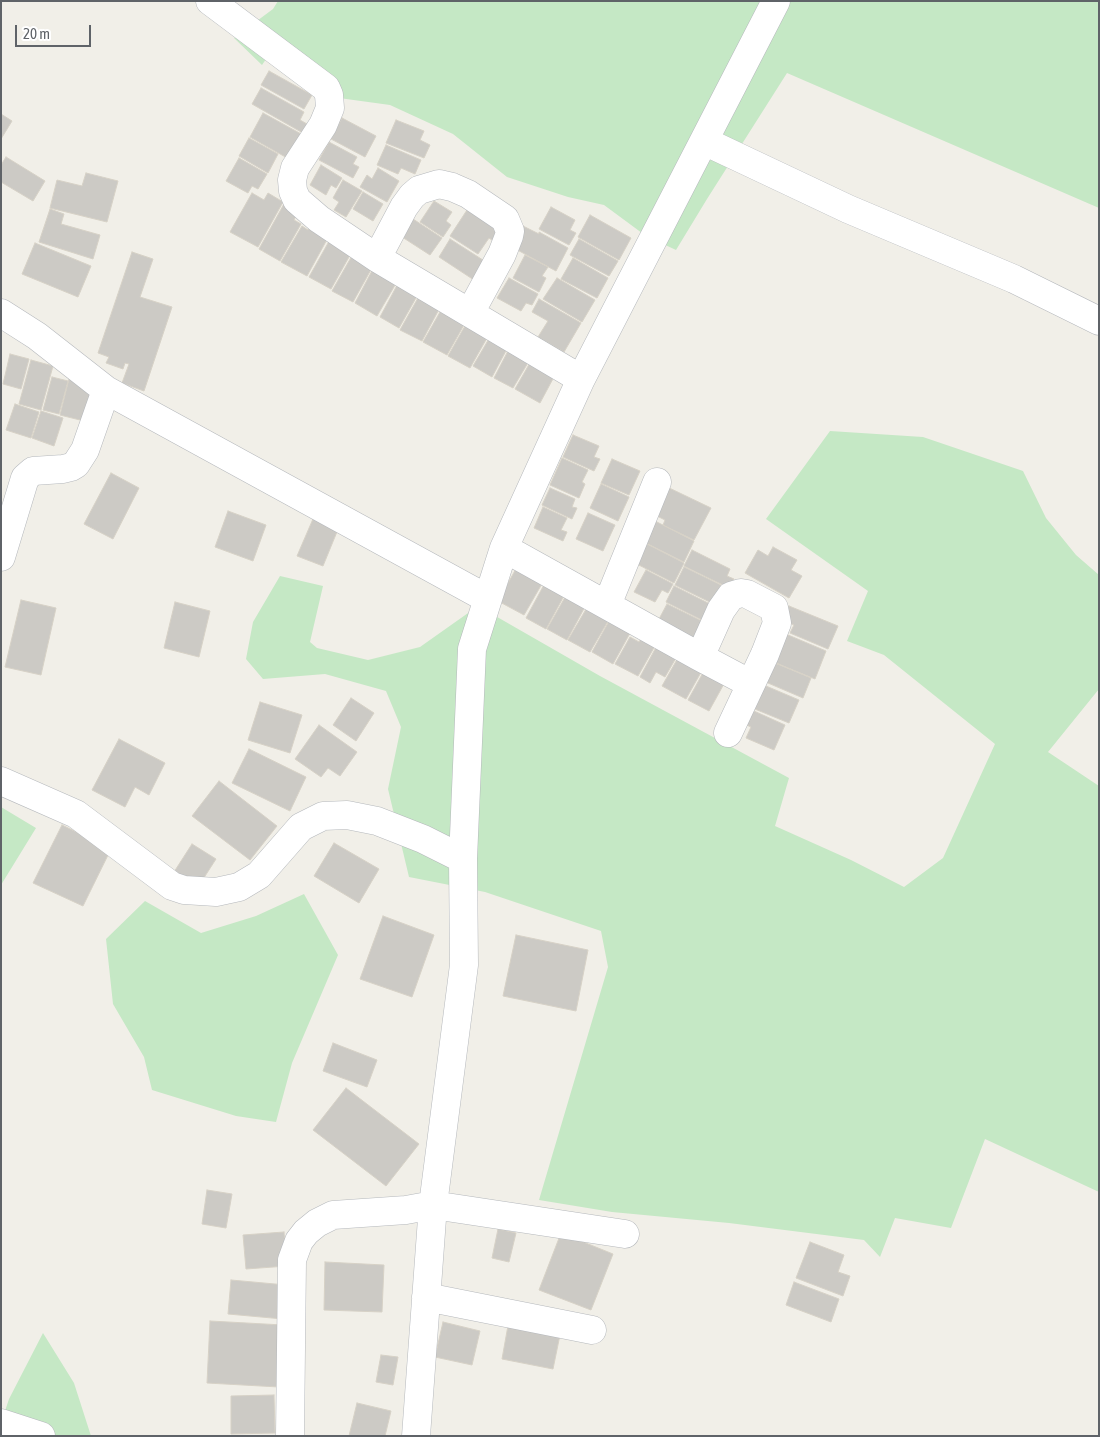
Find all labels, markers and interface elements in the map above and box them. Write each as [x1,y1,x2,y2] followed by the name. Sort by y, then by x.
[18,15,94,47] scale bar
[23,25,50,42] text: 20 m

